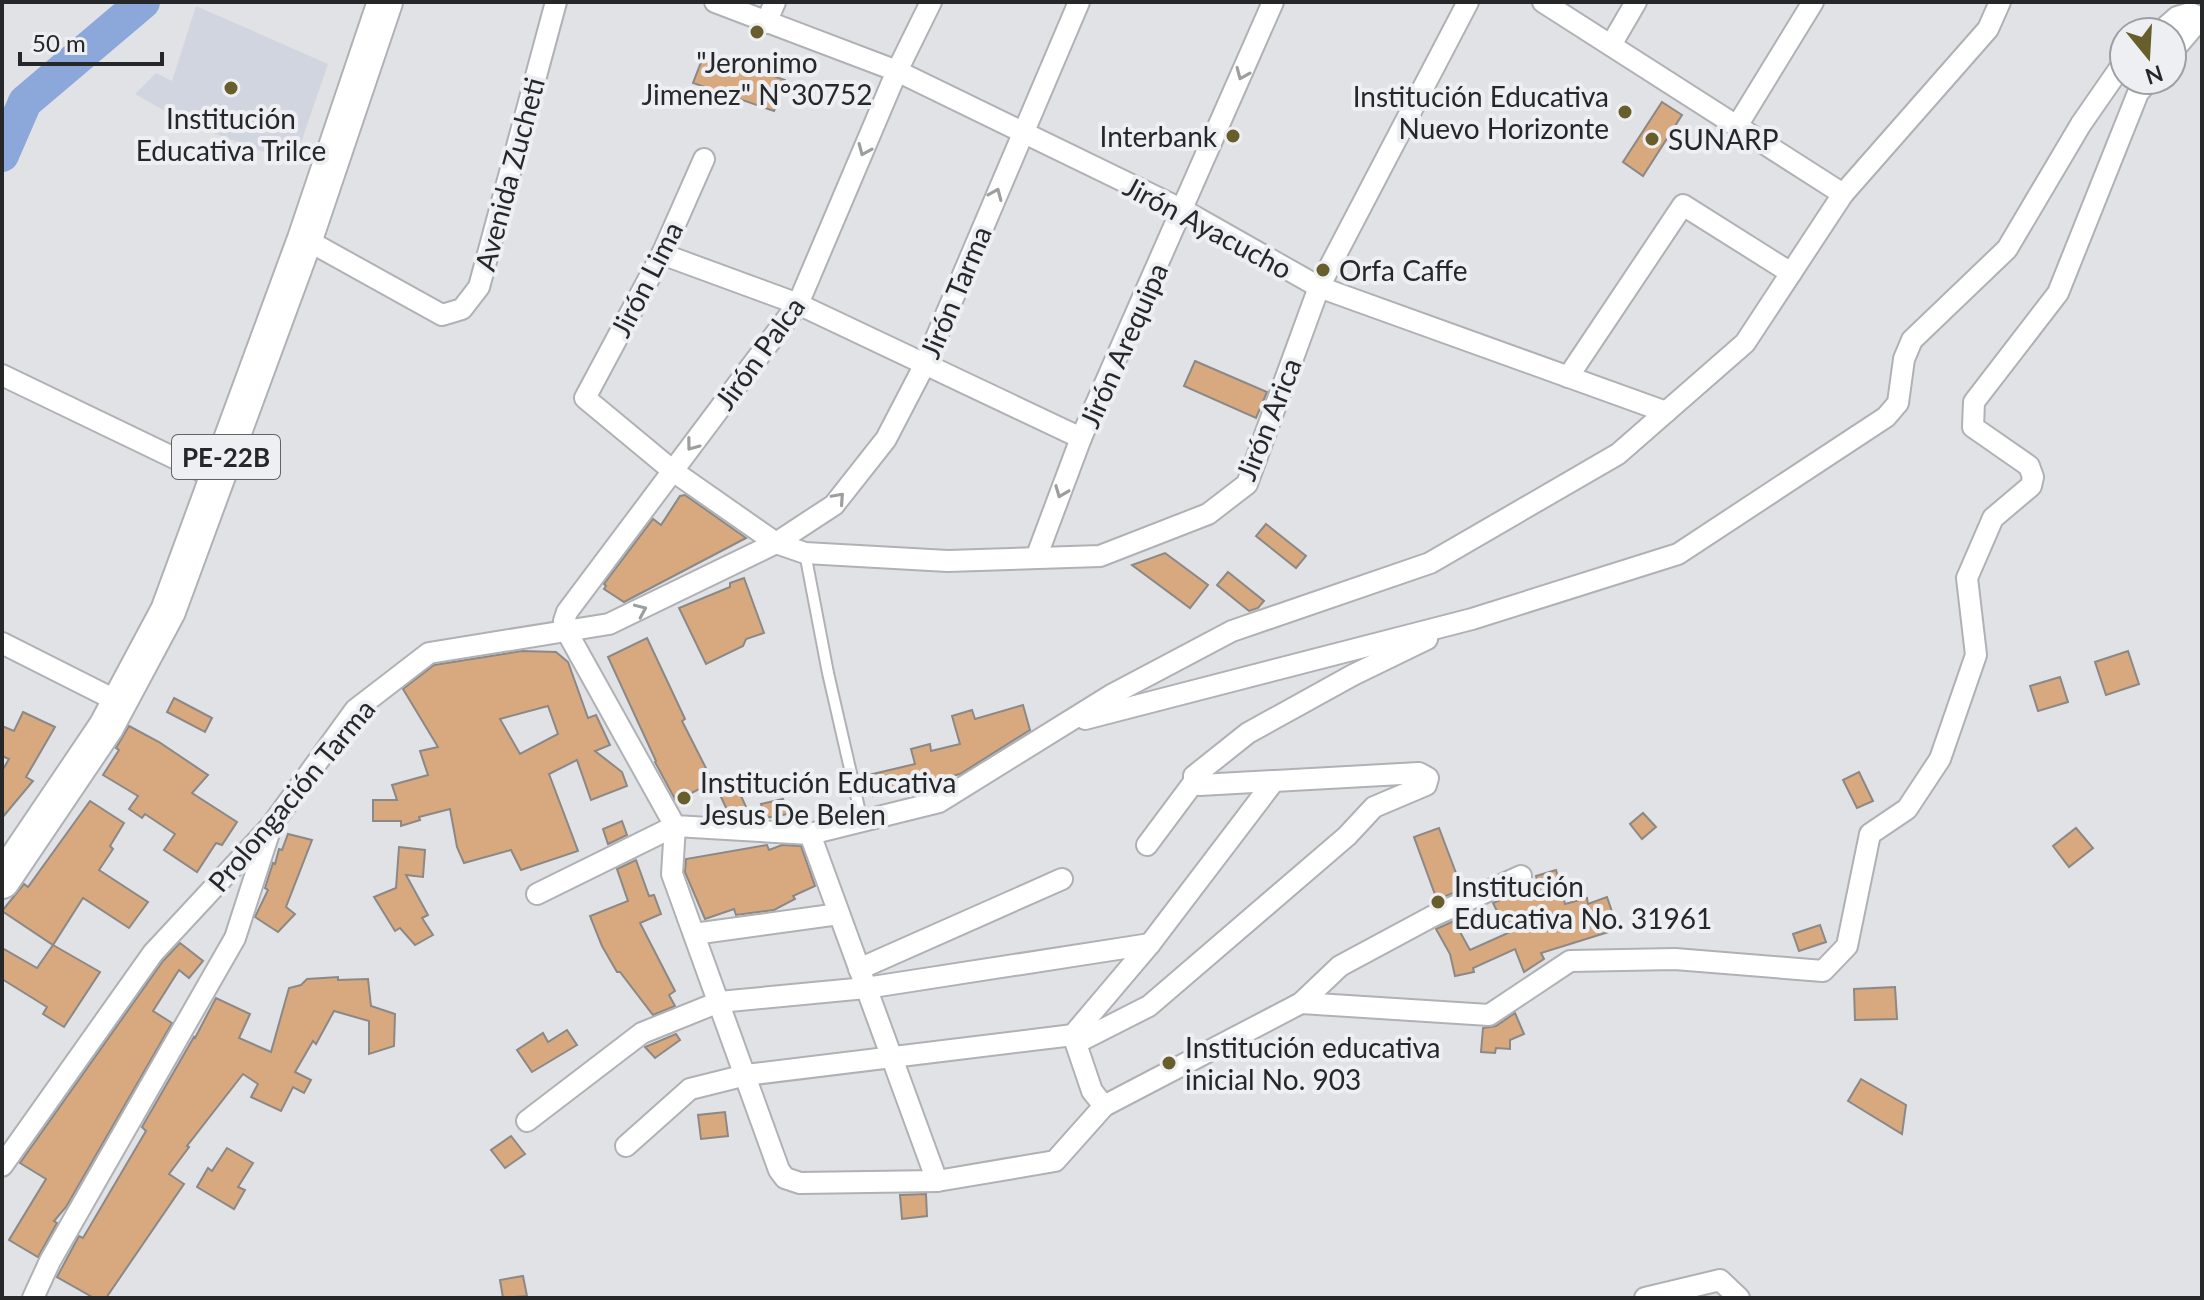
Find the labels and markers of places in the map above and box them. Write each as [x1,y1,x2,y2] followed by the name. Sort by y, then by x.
[748,23,766,41] marker: "Jeronimo Jimenez" N°30752
[642,45,872,111] place label: "Jeronimo Jimenez" N°30752
[222,79,240,97] marker: Institución Educativa Trilce
[1353,79,1609,145] place label: Institución Educativa Nuevo Horizonte
[136,101,326,167] place label: Institución Educativa Trilce
[1616,103,1634,121] marker: Institución Educativa Nuevo Horizonte
[1100,119,1218,153] place label: Interbank
[1668,122,1778,156] place label: SUNARP
[1224,127,1242,145] marker: Interbank
[1643,130,1661,148] marker: SUNARP
[1339,253,1468,287] place label: Orfa Caffe
[1314,261,1332,279] marker: Orfa Caffe
[700,765,956,831] place label: Institución Educativa Jesus De Belen
[675,789,693,807] marker: Institución Educativa Jesus De Belen
[1454,869,1712,935] place label: Institución Educativa No. 31961
[1429,893,1447,911] marker: Institución Educativa No. 31961
[1185,1030,1441,1096] place label: Institución educativa inicial No. 903
[1160,1054,1178,1072] marker: Institución educativa inicial No. 903

